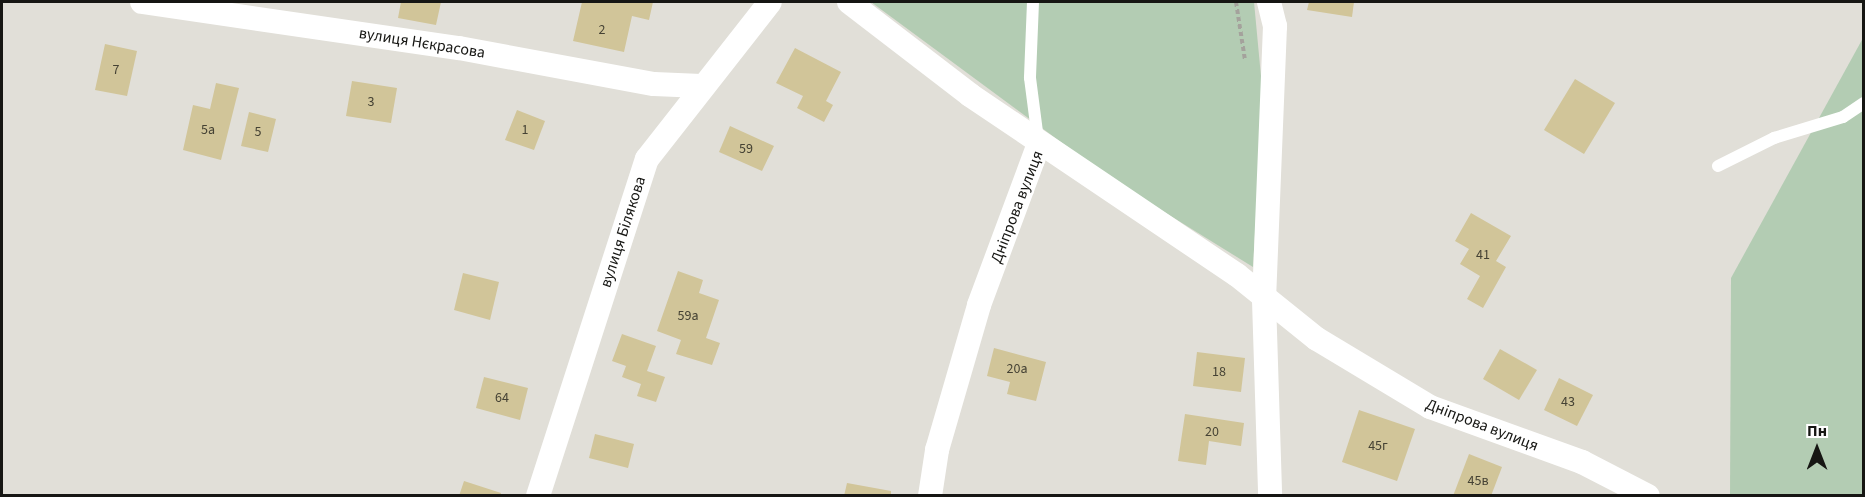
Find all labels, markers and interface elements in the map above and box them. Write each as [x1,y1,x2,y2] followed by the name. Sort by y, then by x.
[599,22,605,38] house number: 2
[358,24,486,62] street label: вулиця Нєкрасова
[113,62,119,78] house number: 7
[368,94,374,110] house number: 3
[201,122,215,138] house number: 5а
[522,122,528,138] house number: 1
[255,124,261,140] house number: 5
[739,141,753,157] house number: 59
[987,148,1047,266] street label: Дніпрова вулиця
[596,174,650,290] street label: вулиця Білякова
[1476,247,1490,263] house number: 41
[678,308,698,324] house number: 59а
[1007,361,1027,377] house number: 20а
[1212,364,1226,380] house number: 18
[495,390,509,406] house number: 64
[1561,394,1575,410] house number: 43
[1423,395,1541,455] street label: Дніпрова вулиця
[1787,419,1847,479] north arrow
[1807,420,1827,442] text: Пн
[1205,424,1219,440] house number: 20
[1368,438,1388,454] house number: 45г
[1467,473,1489,489] house number: 45в

